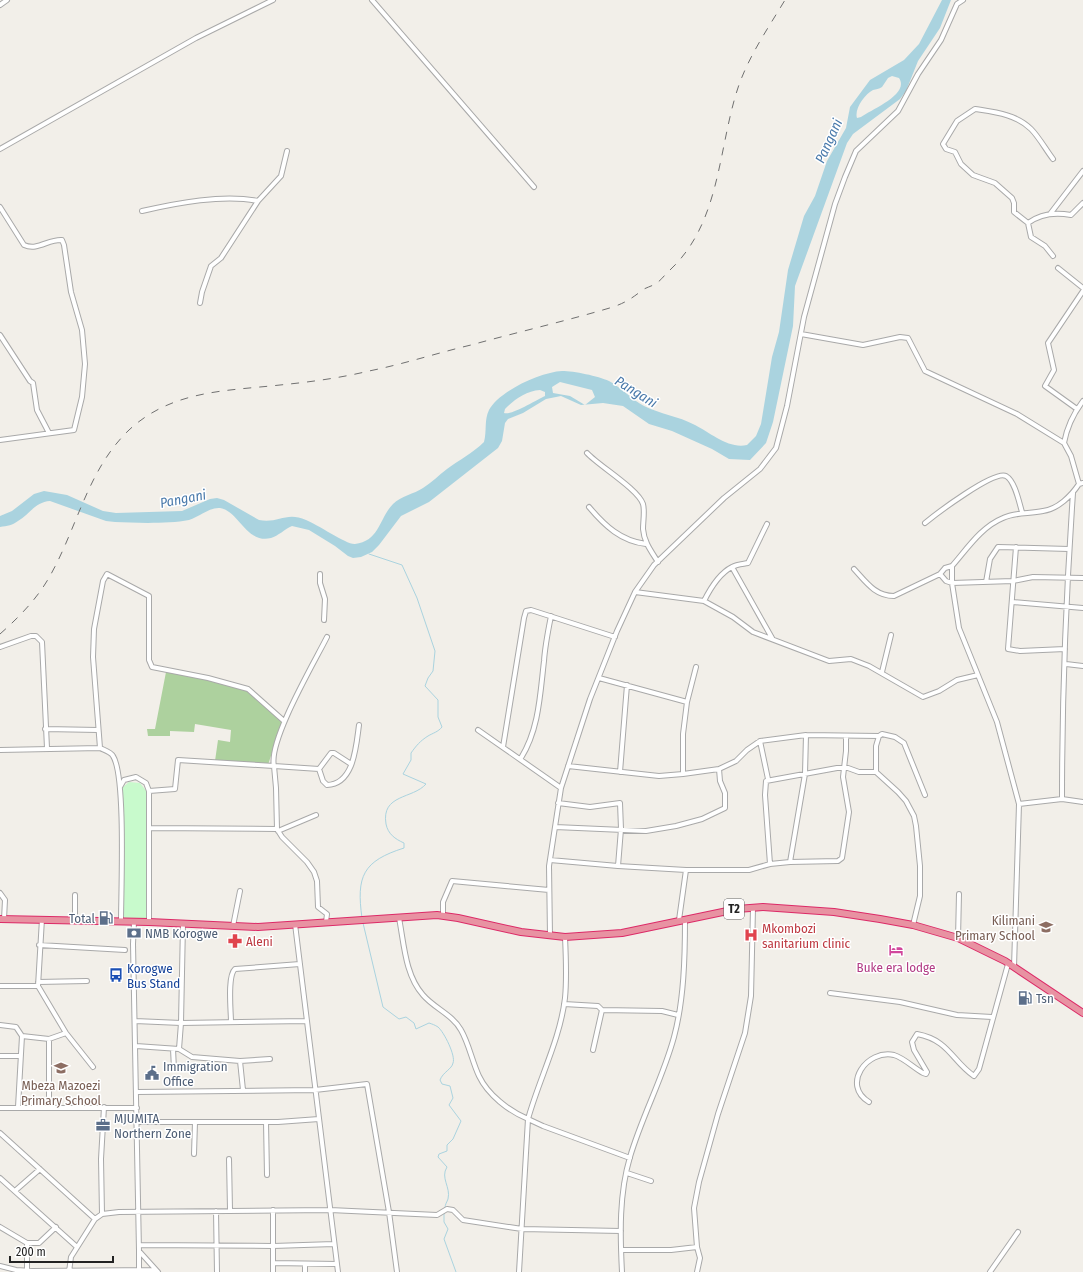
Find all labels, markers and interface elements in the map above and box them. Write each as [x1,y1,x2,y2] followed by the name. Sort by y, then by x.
[812,116,846,166] water label: Pangani
[612,372,661,412] water label: Pangani
[158,486,208,512] water label: Pangani
[724,899,744,919] road number: T2
[98,910,114,926] fuel station icon: Total
[69,911,96,926] place label: Total
[955,913,1036,943] place label: Kilimani Primary School
[1038,919,1054,935] school or university icon: Kilimani Primary School
[762,921,851,951] place label: Mkombozi sanitarium clinic
[126,925,142,941] bank icon: NMB Korogwe
[145,926,218,941] place label: NMB Korogwe
[743,927,759,943] hospital icon: Mkombozi sanitarium clinic
[227,933,243,949] pharmacy icon: Aleni
[246,934,273,949] place label: Aleni
[888,942,904,958] hotel icon: Buke era lodge
[857,960,935,975] place label: Buke era lodge
[127,961,180,991] place label: Korogwe Bus Stand
[108,967,124,983] bus stop icon: Korogwe Bus Stand
[1017,990,1033,1006] fuel station icon: Tsn
[1036,991,1054,1006] place label: Tsn
[163,1059,228,1089] place label: Immigration Office
[53,1060,69,1076] school or university icon: Mbeza Mazoezi Primary School
[144,1065,160,1081] public building icon: Immigration Office
[21,1078,102,1108] place label: Mbeza Mazoezi Primary School
[114,1111,191,1141] place label: MJUMITA Northern Zone
[95,1117,111,1133] office icon: MJUMITA Northern Zone
[10,1238,113,1264] scale bar
[16,1245,46,1259] text: 200 m

